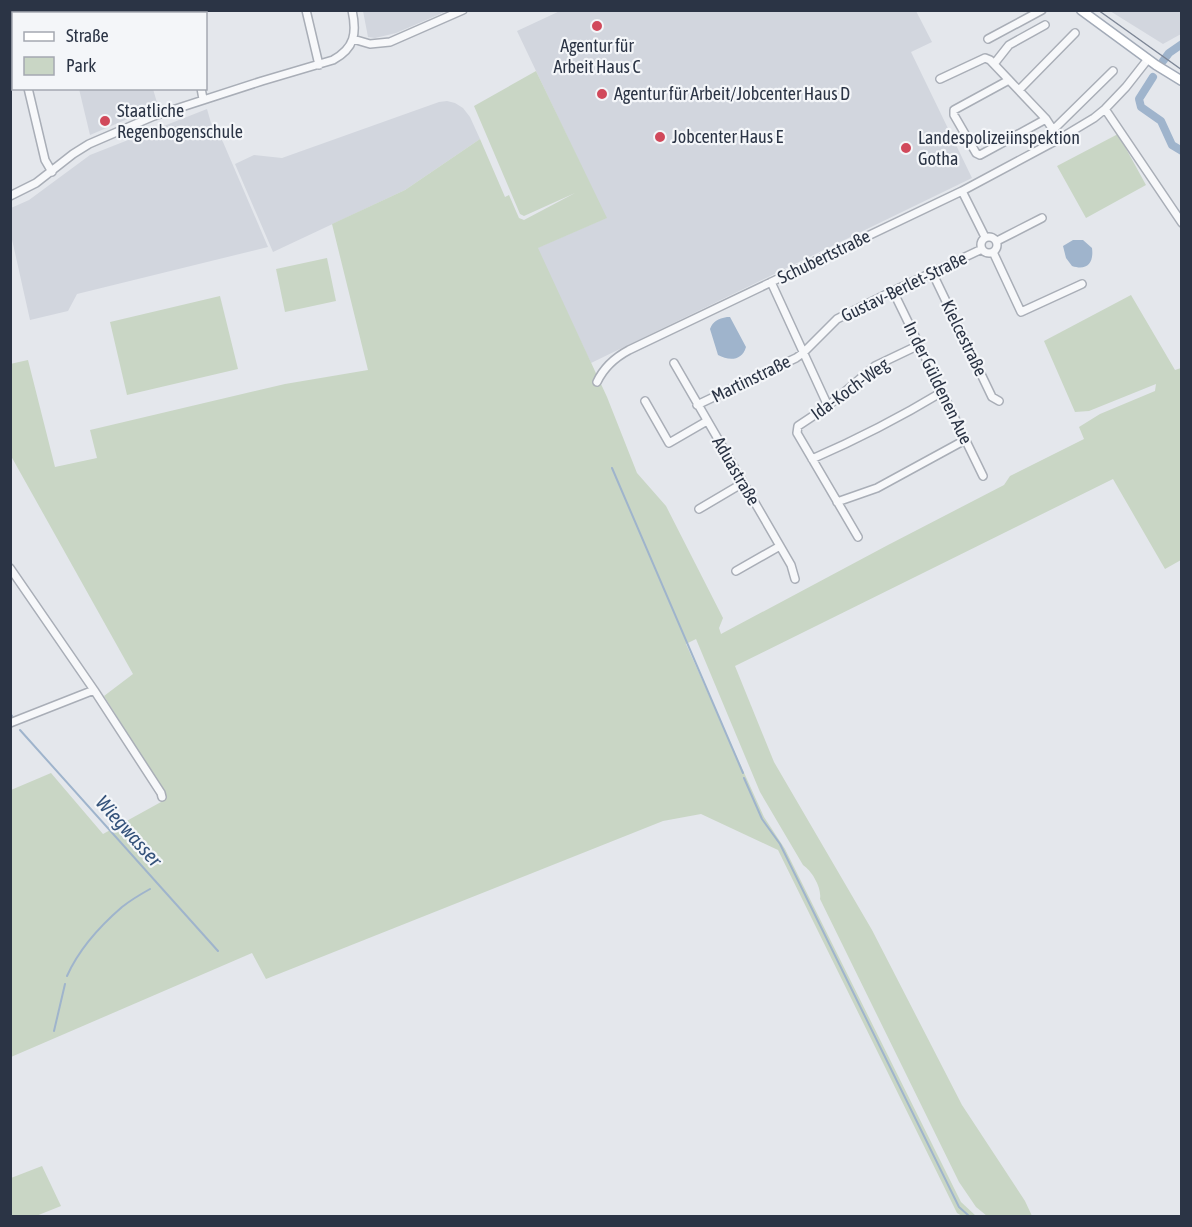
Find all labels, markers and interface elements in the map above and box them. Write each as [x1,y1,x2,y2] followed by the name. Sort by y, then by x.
[12,12,207,90] legend
[590,19,604,33] marker: Agentur für Arbeit Haus C
[66,25,109,46] text: Straße
[553,35,641,77] place label: Agentur für Arbeit Haus C
[66,55,96,76] text: Park
[614,83,850,104] place label: Agentur für Arbeit/Jobcenter Haus D
[595,87,609,101] marker: Agentur für Arbeit/Jobcenter Haus D
[117,100,243,142] place label: Staatliche Regenbogenschule
[98,114,112,128] marker: Staatliche Regenbogenschule
[672,126,784,147] place label: Jobcenter Haus E
[918,127,1080,169] place label: Landespolizeiinspektion Gotha
[653,130,667,144] marker: Jobcenter Haus E
[899,141,913,155] marker: Landespolizeiinspektion Gotha
[774,225,873,288] street label: Schubertstraße
[838,247,970,326] street label: Gustav-Berlet-Straße
[937,296,992,379] street label: Kielcestraße
[900,318,977,447] street label: In der Güldenen Aue
[708,350,794,407] street label: Martinstraße
[807,353,893,424] street label: Ida-Koch-Weg
[708,433,765,509] street label: Aduastraße
[92,791,168,872] water label: Wiegwasser

